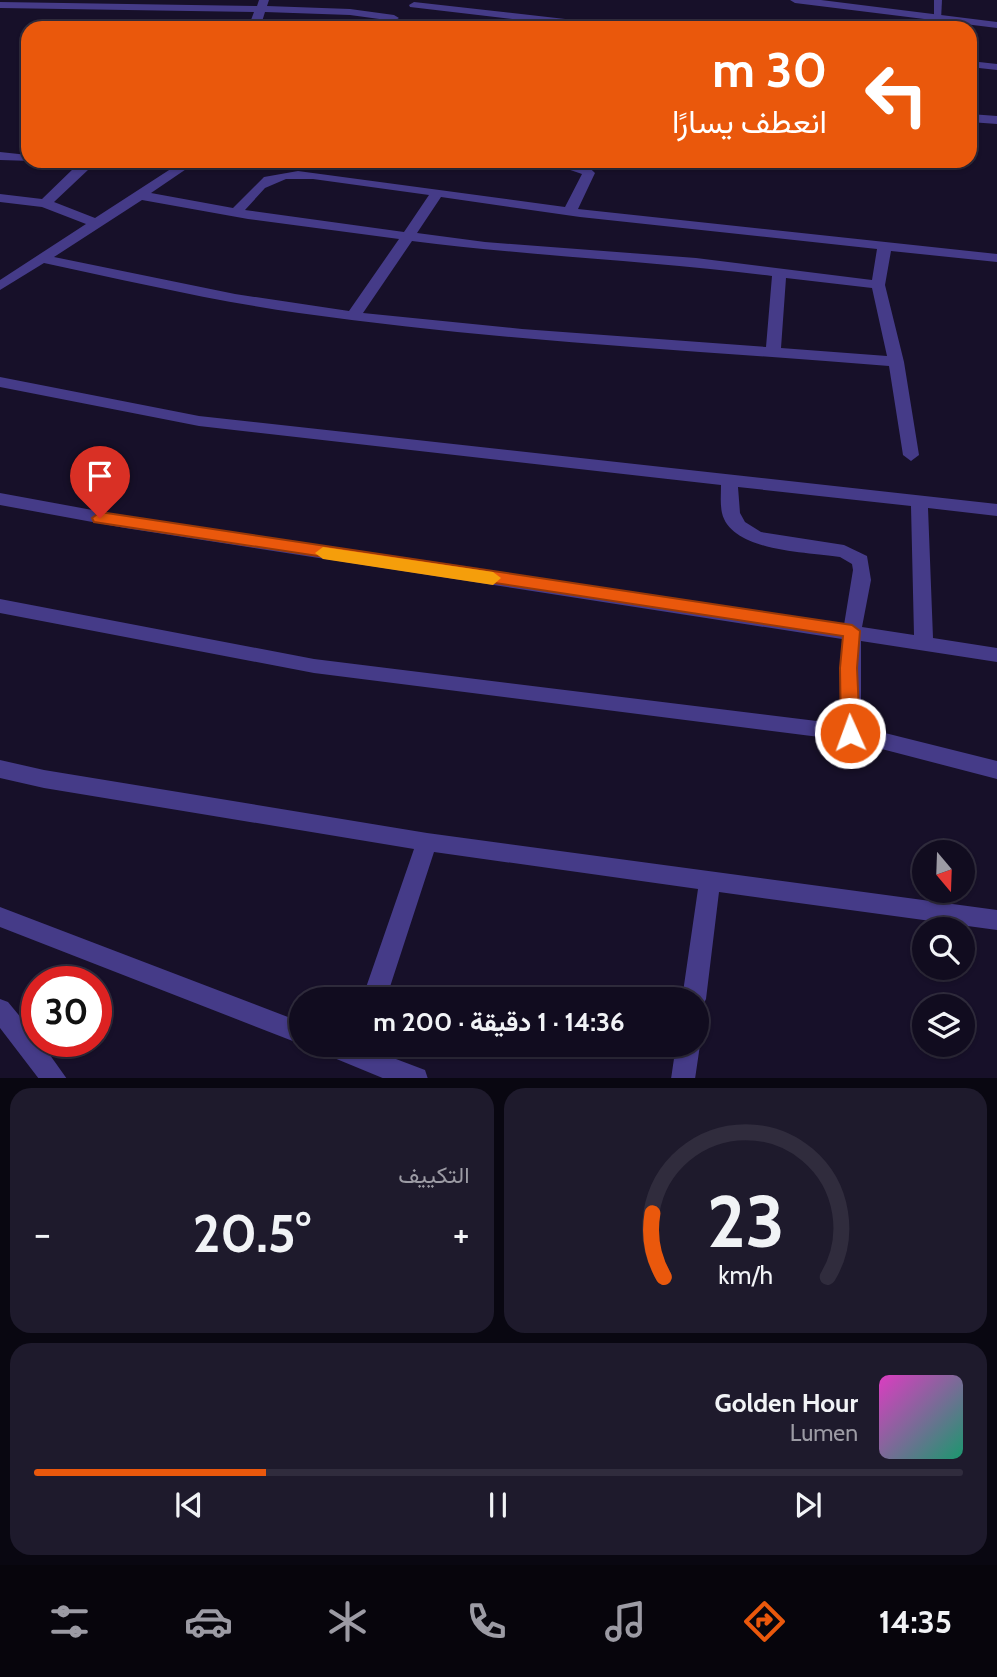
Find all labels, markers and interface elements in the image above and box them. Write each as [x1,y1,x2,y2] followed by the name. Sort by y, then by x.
[712,40,827,99] text: 30 m
[851,49,942,140] icon: left
[672,102,827,141] text: انعطف يسارًا
[70,446,130,518] pin
[81,457,119,495] icon: arrive
[813,696,887,770] position arrow
[912,840,975,903] north arrow
[912,840,975,1057] map controls
[912,917,975,980] button: search
[21,966,112,1057] speed limit sign: 30
[912,994,975,1057] button: layers
[373,1006,625,1038] text: 14:36 · 1 دقيقة · 200 m
[398,1161,470,1189] text: التكييف
[706,1177,784,1265] text: 23
[193,1202,311,1265] text: 20.5°
[34,1210,51,1257] text: −
[453,1210,470,1257] text: +
[718,1259,773,1289] text: km/h
[715,1387,858,1419] text: Golden Hour
[790,1419,858,1447] text: Lumen
[170,1486,208,1524] icon: previous
[479,1486,517,1524] icon: pause
[789,1486,827,1524] icon: next
[45,1597,94,1646] icon: filters
[184,1597,233,1646] icon: car
[323,1597,372,1646] icon: climate
[462,1597,511,1646] icon: phone
[601,1597,650,1646] icon: music
[740,1597,789,1646] icon: directions
[879,1602,952,1641] text: 14:35

